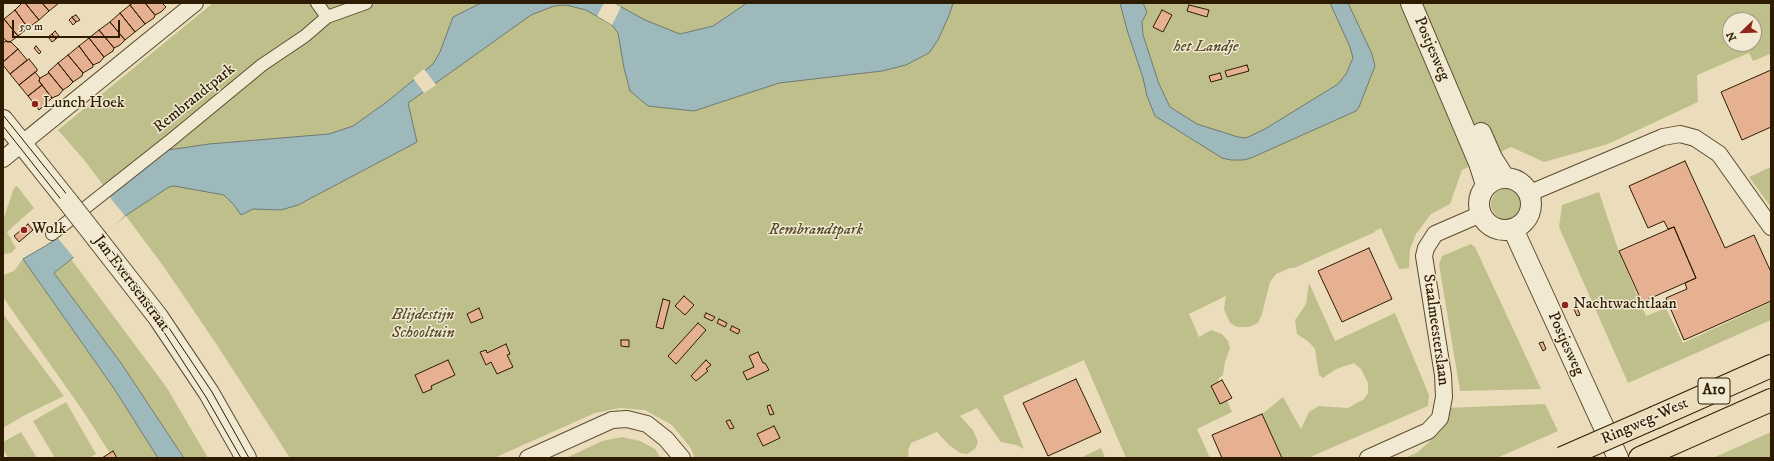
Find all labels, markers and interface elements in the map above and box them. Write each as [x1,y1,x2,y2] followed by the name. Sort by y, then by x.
[14,12,122,38] scale bar
[1722,12,1762,52] north arrow
[1409,14,1453,84] street label: Postjesweg
[19,19,43,34] text: 50 m
[1724,29,1740,43] text: N
[1174,38,1238,58] park label: het Landje
[150,60,240,138] street label: Rembrandtpark
[43,94,125,114] place label: Lunch Hoek
[30,99,40,109] marker: Lunch Hoek
[32,220,66,240] place label: Wolk
[769,221,863,241] park label: Rembrandtpark
[19,225,29,235] marker: Wolk
[88,232,174,336] street label: Jan Evertsenstraat
[1418,273,1452,387] street label: Staalmeesterslaan
[1573,295,1677,315] place label: Nachtwachtlaan
[1560,300,1570,310] marker: Nachtwachtlaan
[391,306,455,344] park label: Blijdestijn Schooltuin
[1542,309,1588,379] street label: Postjesweg
[1698,378,1730,404] road number: A10
[1598,394,1692,450] street label: Ringweg-West

